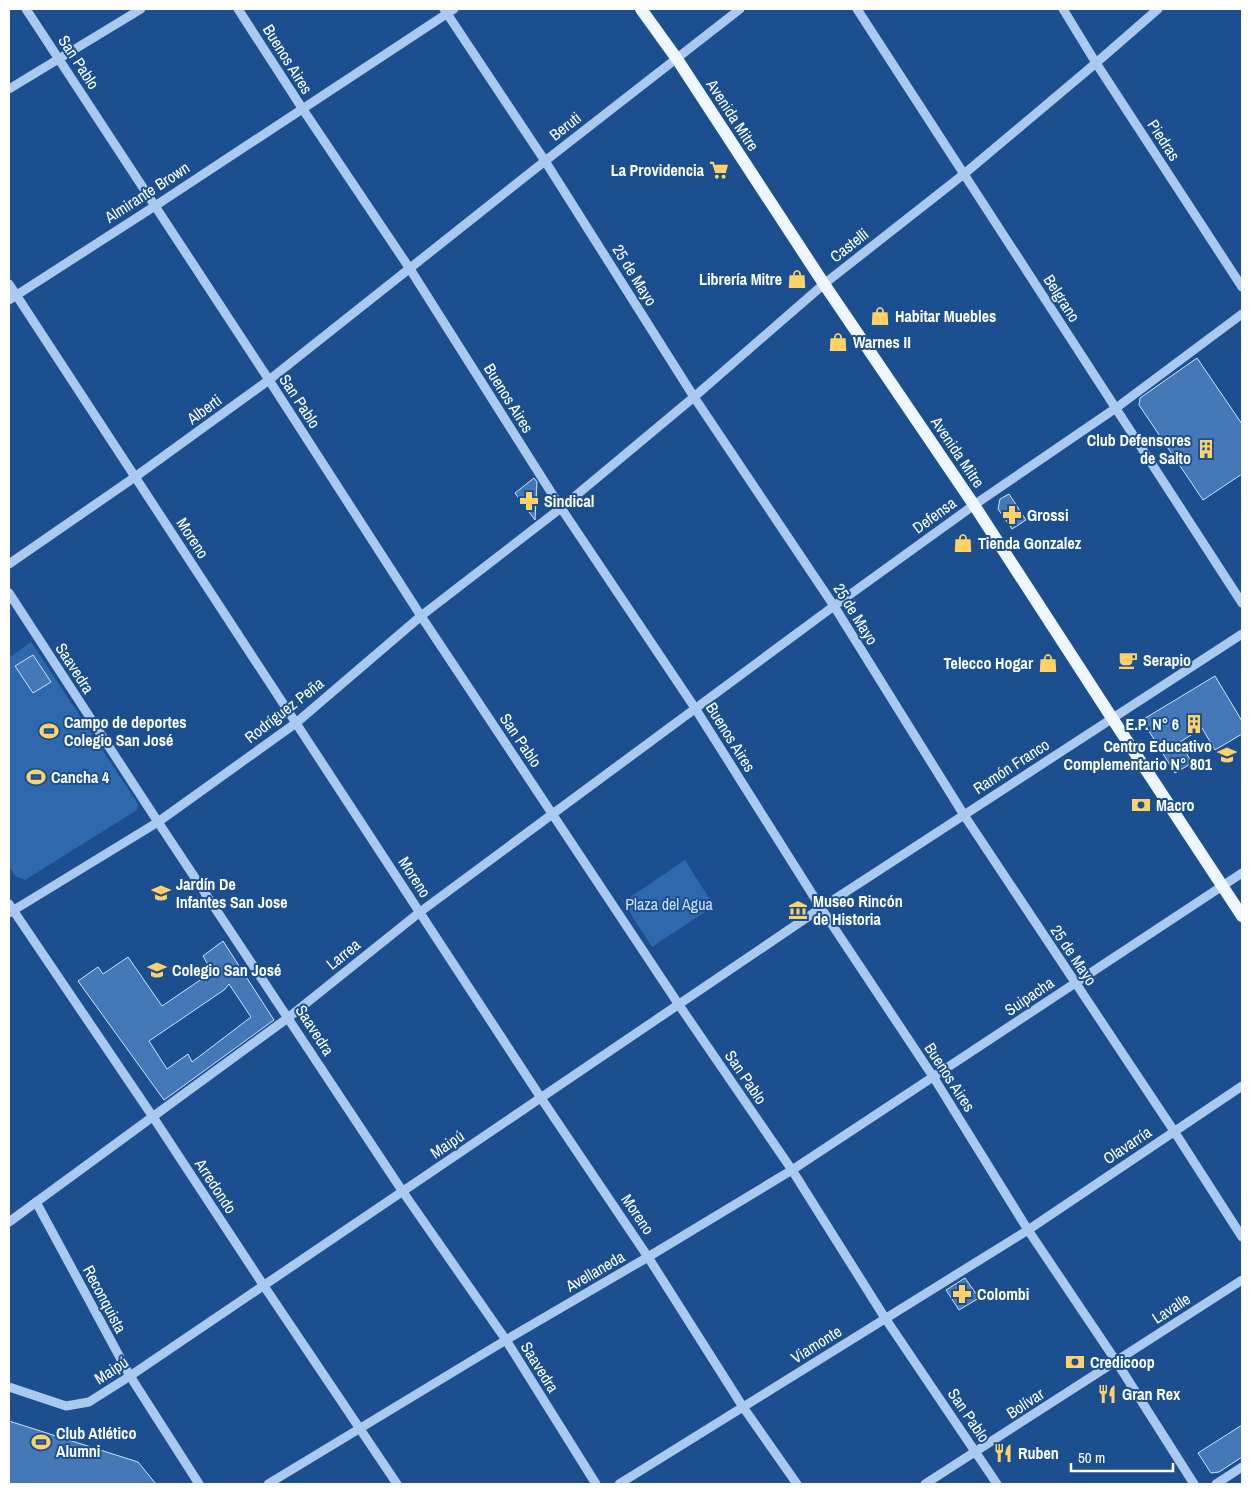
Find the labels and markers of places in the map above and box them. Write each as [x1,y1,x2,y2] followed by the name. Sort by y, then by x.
[611,159,705,181] place label: La Providencia
[708,159,730,181] supermarket icon: La Providencia
[699,268,782,290] place label: Librería Mitre
[786,268,808,290] shop icon: Librería Mitre
[869,305,891,327] shop icon: Habitar Muebles
[895,305,996,327] place label: Habitar Muebles
[827,331,849,353] shop icon: Warnes II
[853,331,911,353] place label: Warnes II
[1087,429,1191,469] place label: Club Defensores de Salto
[1195,438,1217,460] building icon: Club Defensores de Salto
[518,490,540,512] pharmacy icon: Sindical
[544,490,594,512] place label: Sindical
[1001,504,1023,526] pharmacy icon: Grossi
[1027,504,1069,526] place label: Grossi
[952,532,974,554] shop icon: Tienda Gonzalez
[978,532,1082,554] place label: Tienda Gonzalez
[1117,649,1139,671] cafe icon: Serapio
[1143,649,1191,671] place label: Serapio
[944,652,1034,674] place label: Telecco Hogar
[1037,652,1059,674] shop icon: Telecco Hogar
[64,711,186,751] place label: Campo de deportes Colegio San José
[1125,713,1179,735] place label: E.P. N° 6
[1183,713,1205,735] building icon: E.P. N° 6
[38,720,60,742] sports icon: Campo de deportes Colegio San José
[1063,735,1213,775] place label: Centro Educativo Complementario N° 801
[1216,744,1238,766] school or university icon: Centro Educativo Complementario N° 801
[25,766,47,788] sports icon: Cancha 4
[51,766,110,788] place label: Cancha 4
[1130,794,1152,816] bank icon: Macro
[1156,794,1195,816] place label: Macro
[176,873,288,913] place label: Jardín De Infantes San Jose
[150,882,172,904] school or university icon: Jardín De Infantes San Jose
[813,890,903,930] place label: Museo Rincón de Historia
[787,899,809,921] museum icon: Museo Rincón de Historia
[146,959,168,981] school or university icon: Colegio San José
[172,959,281,981] place label: Colegio San José
[951,1283,973,1305] pharmacy icon: Colombi
[977,1283,1029,1305] place label: Colombi
[1064,1351,1086,1373] bank icon: Credicoop
[1090,1351,1155,1373] place label: Credicoop
[1096,1383,1118,1405] restaurant icon: Gran Rex
[1122,1383,1181,1405] place label: Gran Rex
[56,1422,136,1462] place label: Club Atlético Alumni
[30,1431,52,1453] sports icon: Club Atlético Alumni
[992,1442,1014,1464] restaurant icon: Ruben
[1018,1442,1059,1464] place label: Ruben

